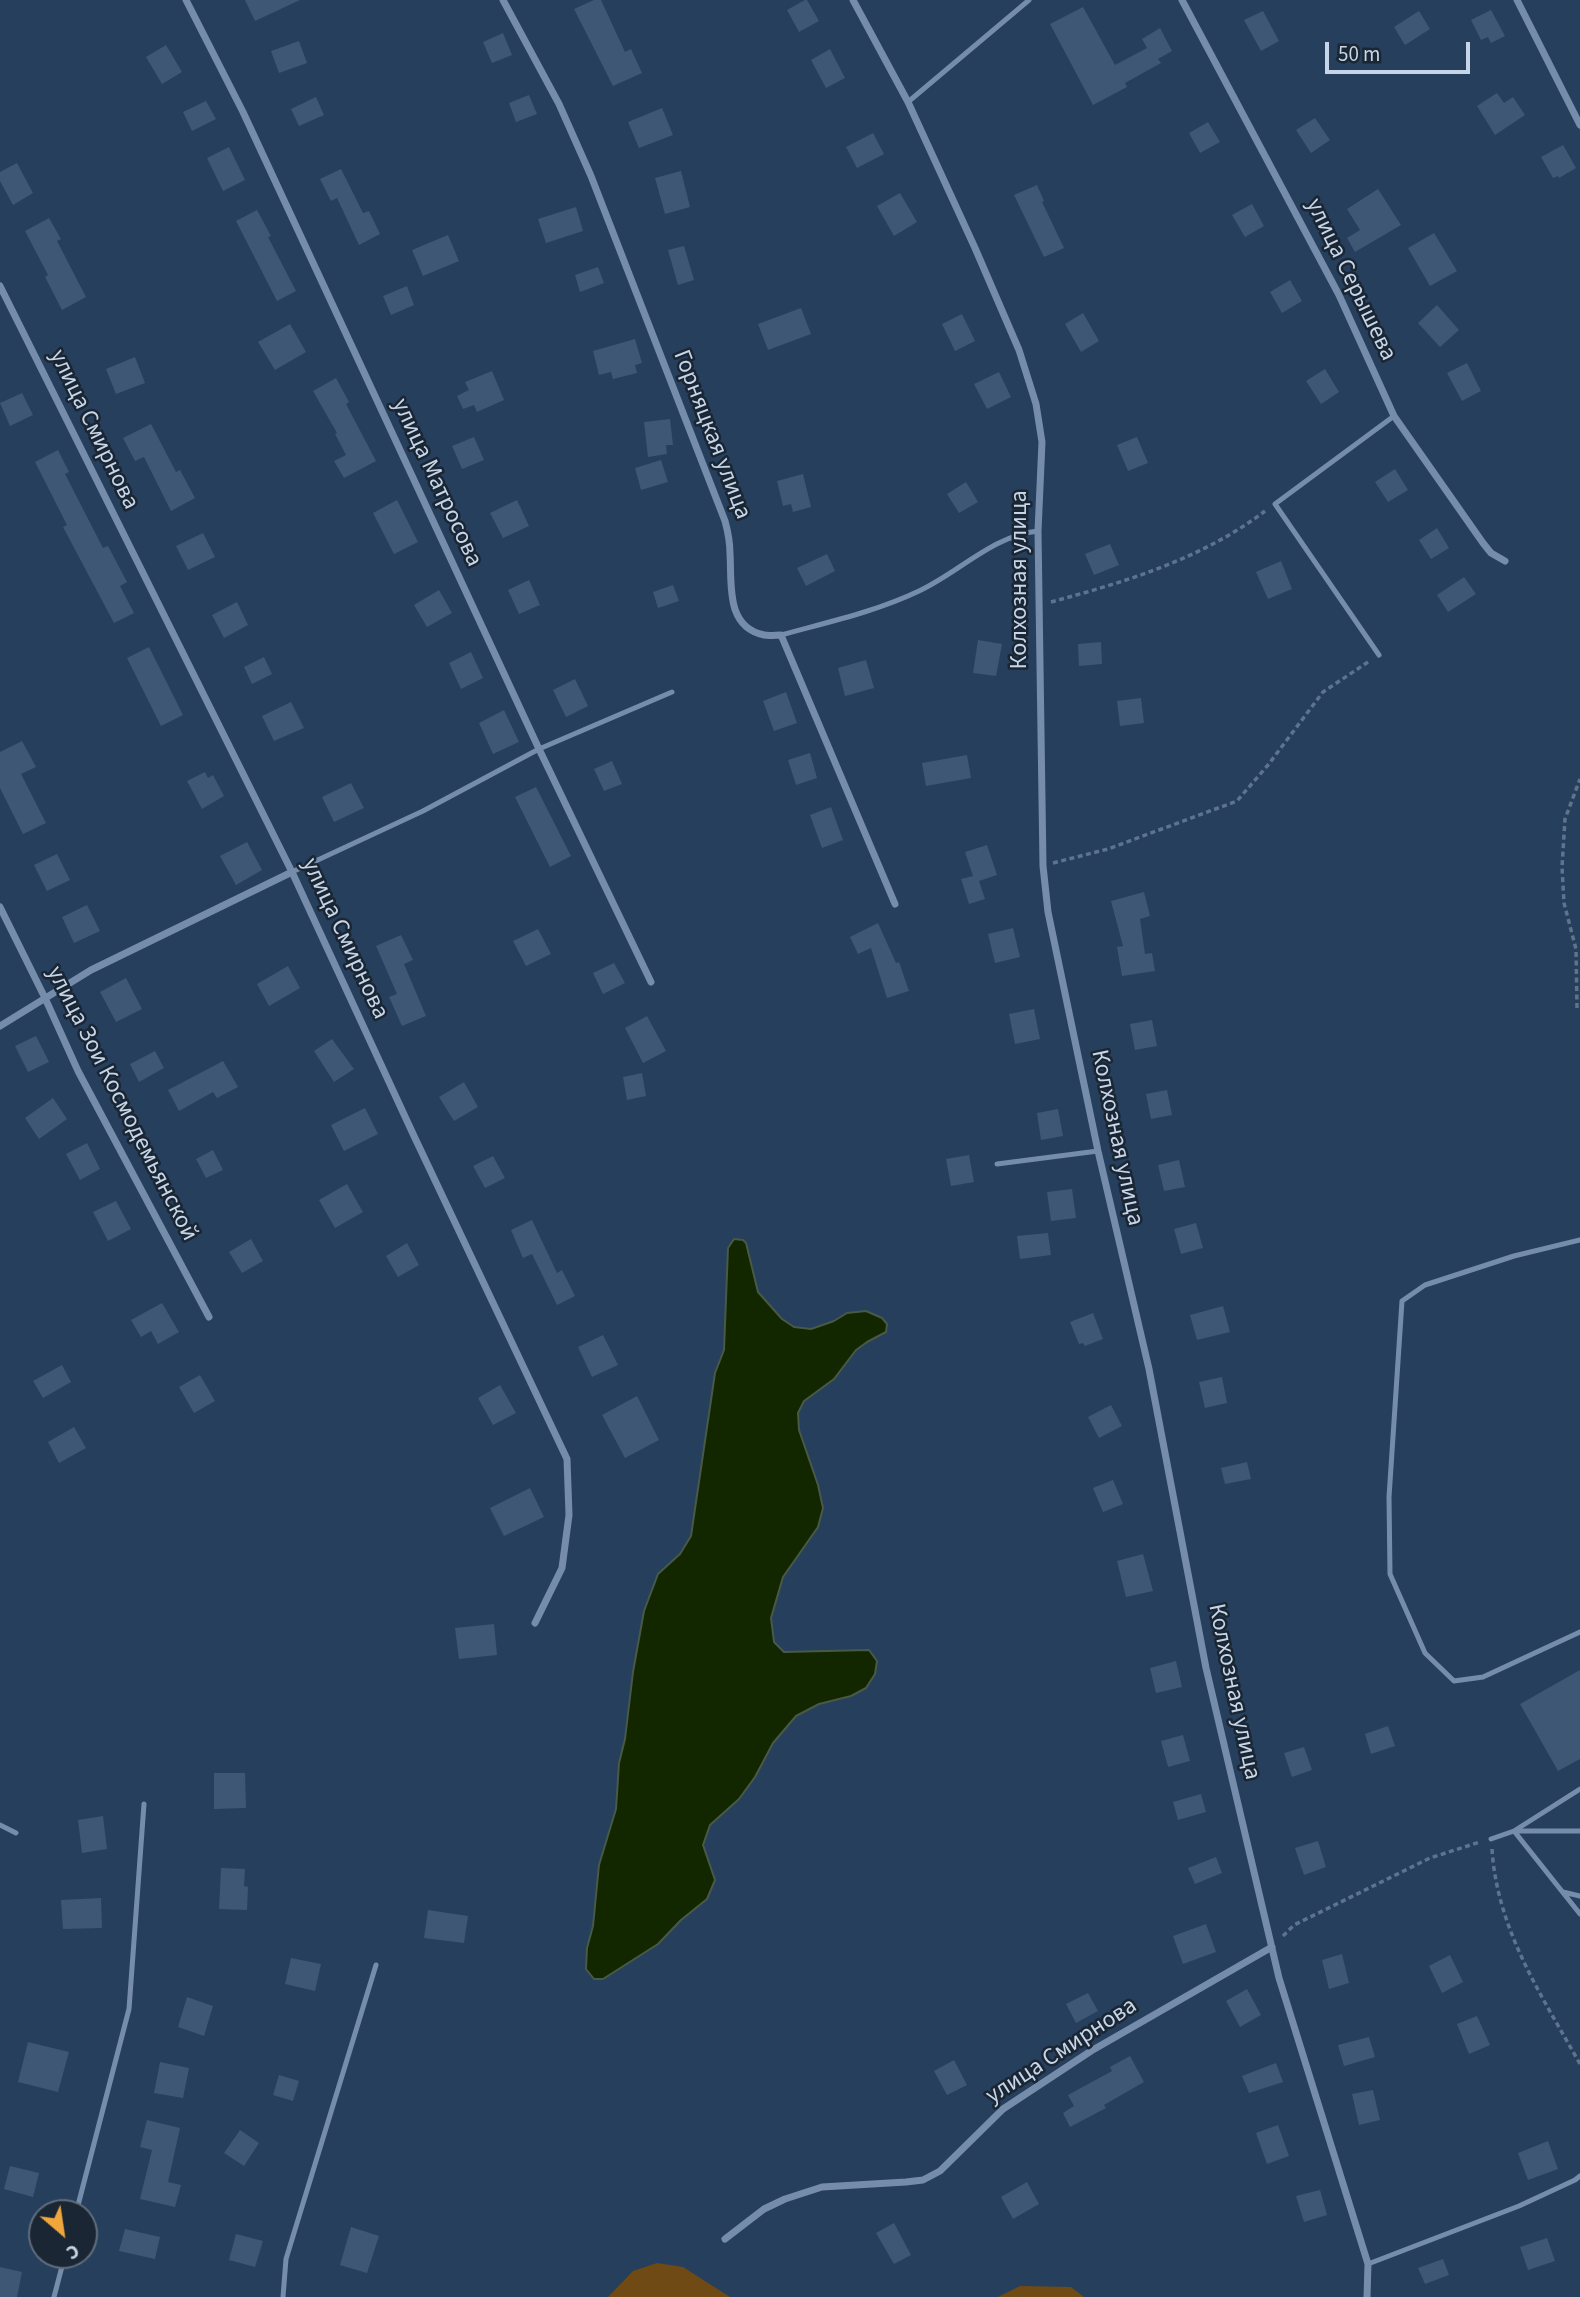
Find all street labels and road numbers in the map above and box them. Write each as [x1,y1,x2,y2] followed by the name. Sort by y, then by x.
[1298,194,1402,366] street label: улица Серышева
[42,345,144,515] street label: улица Смирнова
[666,346,756,524] street label: Горняцкая улица
[384,394,488,572] street label: улица Матросова
[1007,491,1035,669] street label: Колхозная улица
[294,854,394,1024] street label: улица Смирнова
[39,962,203,1246] street label: улица Зои Космодемьянской
[1083,1047,1149,1229] street label: Колхозная улица
[1200,1601,1266,1783] street label: Колхозная улица
[981,1992,1143,2112] street label: улица Смирнова

